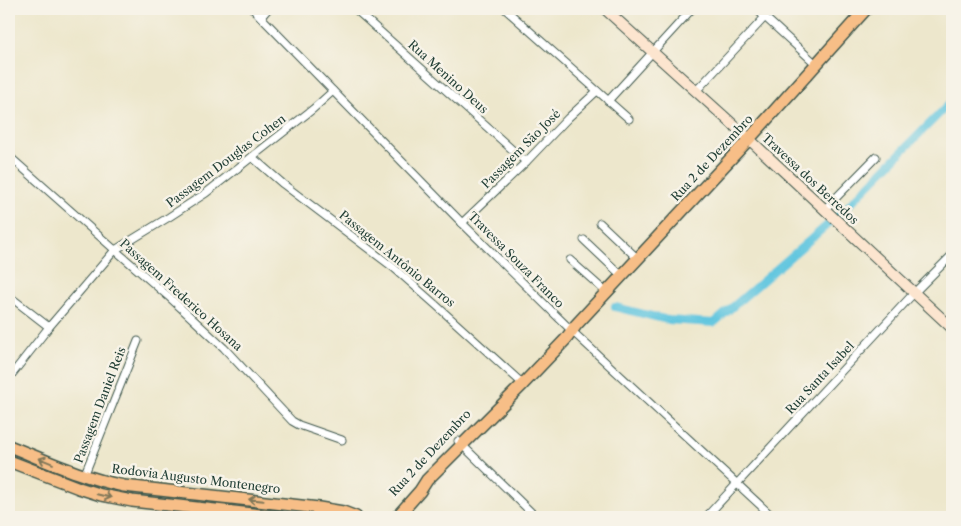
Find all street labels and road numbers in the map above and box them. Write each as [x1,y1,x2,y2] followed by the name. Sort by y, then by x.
[405,37,491,116] street label: Rua Menino Deus
[478,106,563,191] street label: Passagem São José
[163,110,289,210] street label: Passagem Douglas Cohen
[668,111,756,204] street label: Rua 2 de Dezembro
[759,130,862,227] street label: Travessa dos Berredos
[336,207,458,310] street label: Passagem Antônio Barros
[465,208,568,311] street label: Travessa Souza Franco
[117,236,246,354] street label: Passagem Frederico Hosana
[782,338,857,417] street label: Rua Santa Isabel
[70,345,129,465] street label: Passagem Daniel Reis
[386,406,474,499] street label: Rua 2 de Dezembro
[111,461,281,496] street label: Rodovia Augusto Montenegro

